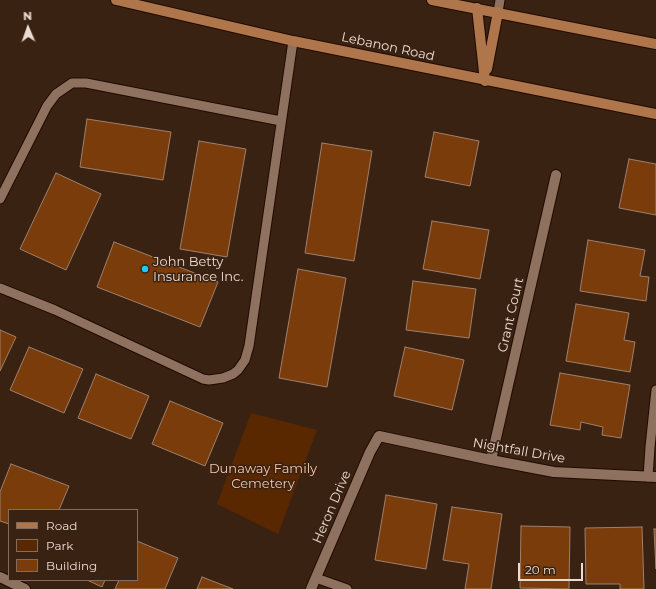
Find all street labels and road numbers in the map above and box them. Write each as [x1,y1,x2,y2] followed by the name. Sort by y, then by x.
[340,29,436,65] street label: Lebanon Road
[495,276,527,354] street label: Grant Court
[472,435,566,467] street label: Nightfall Drive
[310,468,354,546] street label: Heron Drive

